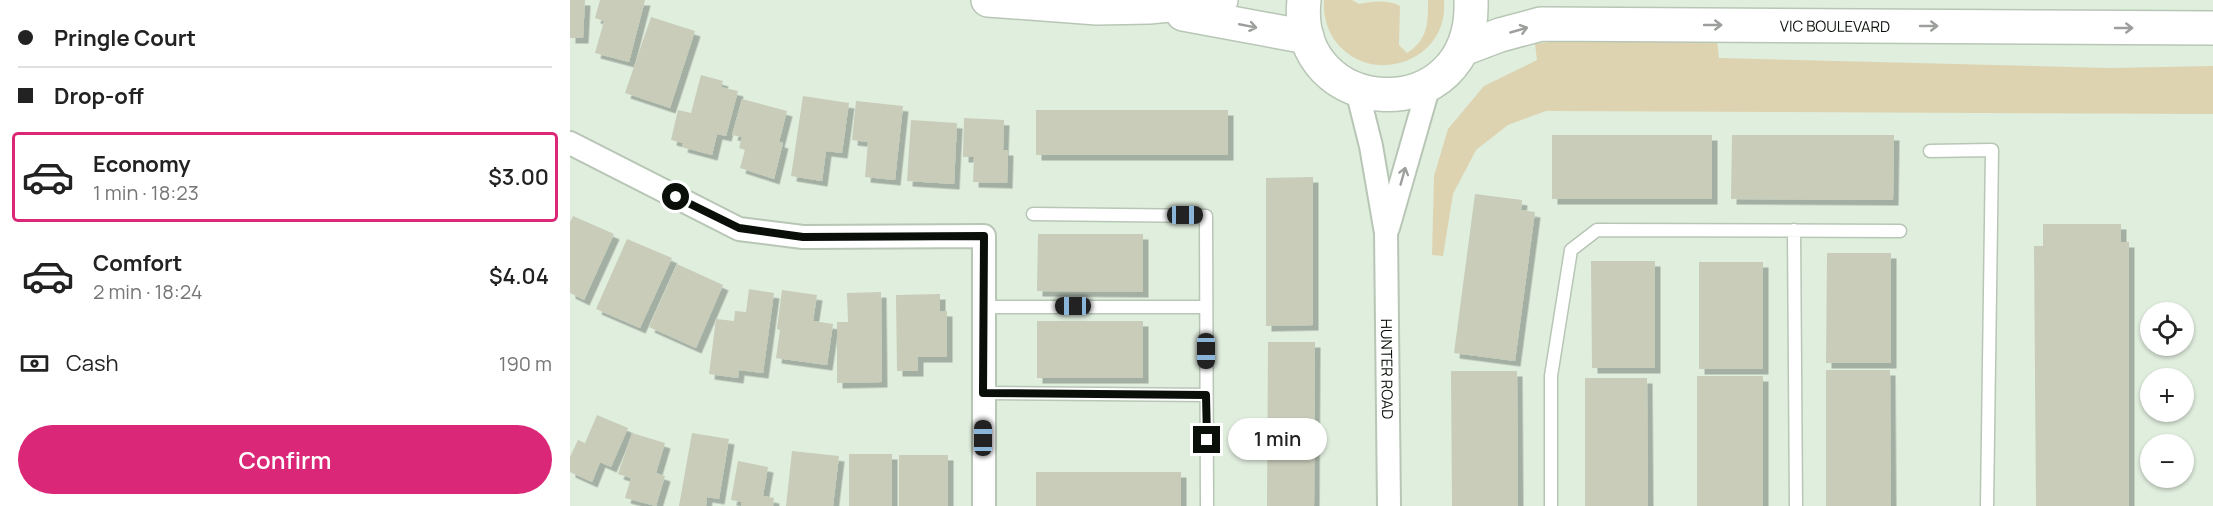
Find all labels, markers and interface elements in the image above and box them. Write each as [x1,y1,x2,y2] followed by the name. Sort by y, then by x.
[1780,15,1890,37] street label: VIC BOULEVARD
[1702,19,1722,31] one-way arrow
[1918,20,1938,32] one-way arrow
[1237,21,1257,32] one-way arrow
[2113,22,2133,34] one-way arrow
[54,23,196,53] text: Pringle Court
[1509,24,1528,35] one-way arrow
[54,81,144,111] text: Drop-off
[93,149,191,179] text: Economy
[21,150,75,204] icon: car
[488,162,549,192] text: $3.00
[1398,167,1409,186] one-way arrow
[93,179,199,206] text: 1 min · 18:23
[662,183,689,210] route start
[1167,206,1203,224] car
[93,248,182,278] text: Comfort
[21,249,75,303] icon: car
[489,261,549,291] text: $4.04
[93,278,203,305] text: 2 min · 18:24
[1055,297,1091,315] car
[2140,302,2194,488] map controls
[2140,302,2194,356] button: locate
[1376,319,1399,419] street label: HUNTER ROAD
[1197,333,1215,369] car
[18,347,51,380] icon: cash
[66,348,119,378] text: Cash
[499,350,552,377] text: 190 m
[2140,368,2194,422] button: +
[1228,419,1327,461] callout: 1 min
[974,420,992,456] car
[18,425,552,494] button: Confirm
[1254,425,1301,452] text: 1 min
[1193,426,1220,453] route end
[2140,434,2194,488] button: −

